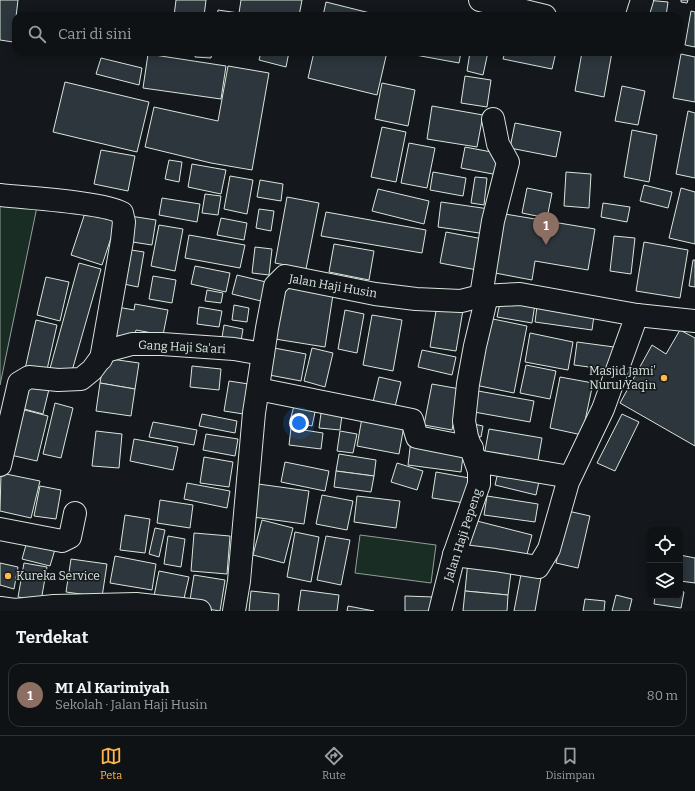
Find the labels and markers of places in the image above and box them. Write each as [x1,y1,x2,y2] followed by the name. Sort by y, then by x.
[533,212,559,245] pin: 1
[589,364,656,392] place label: Masjid Jami' Nurul Yaqin
[659,373,669,383] marker: Masjid Jami' Nurul Yaqin
[16,569,100,583] place label: Kureka Service
[3,571,13,581] marker: Kureka Service

